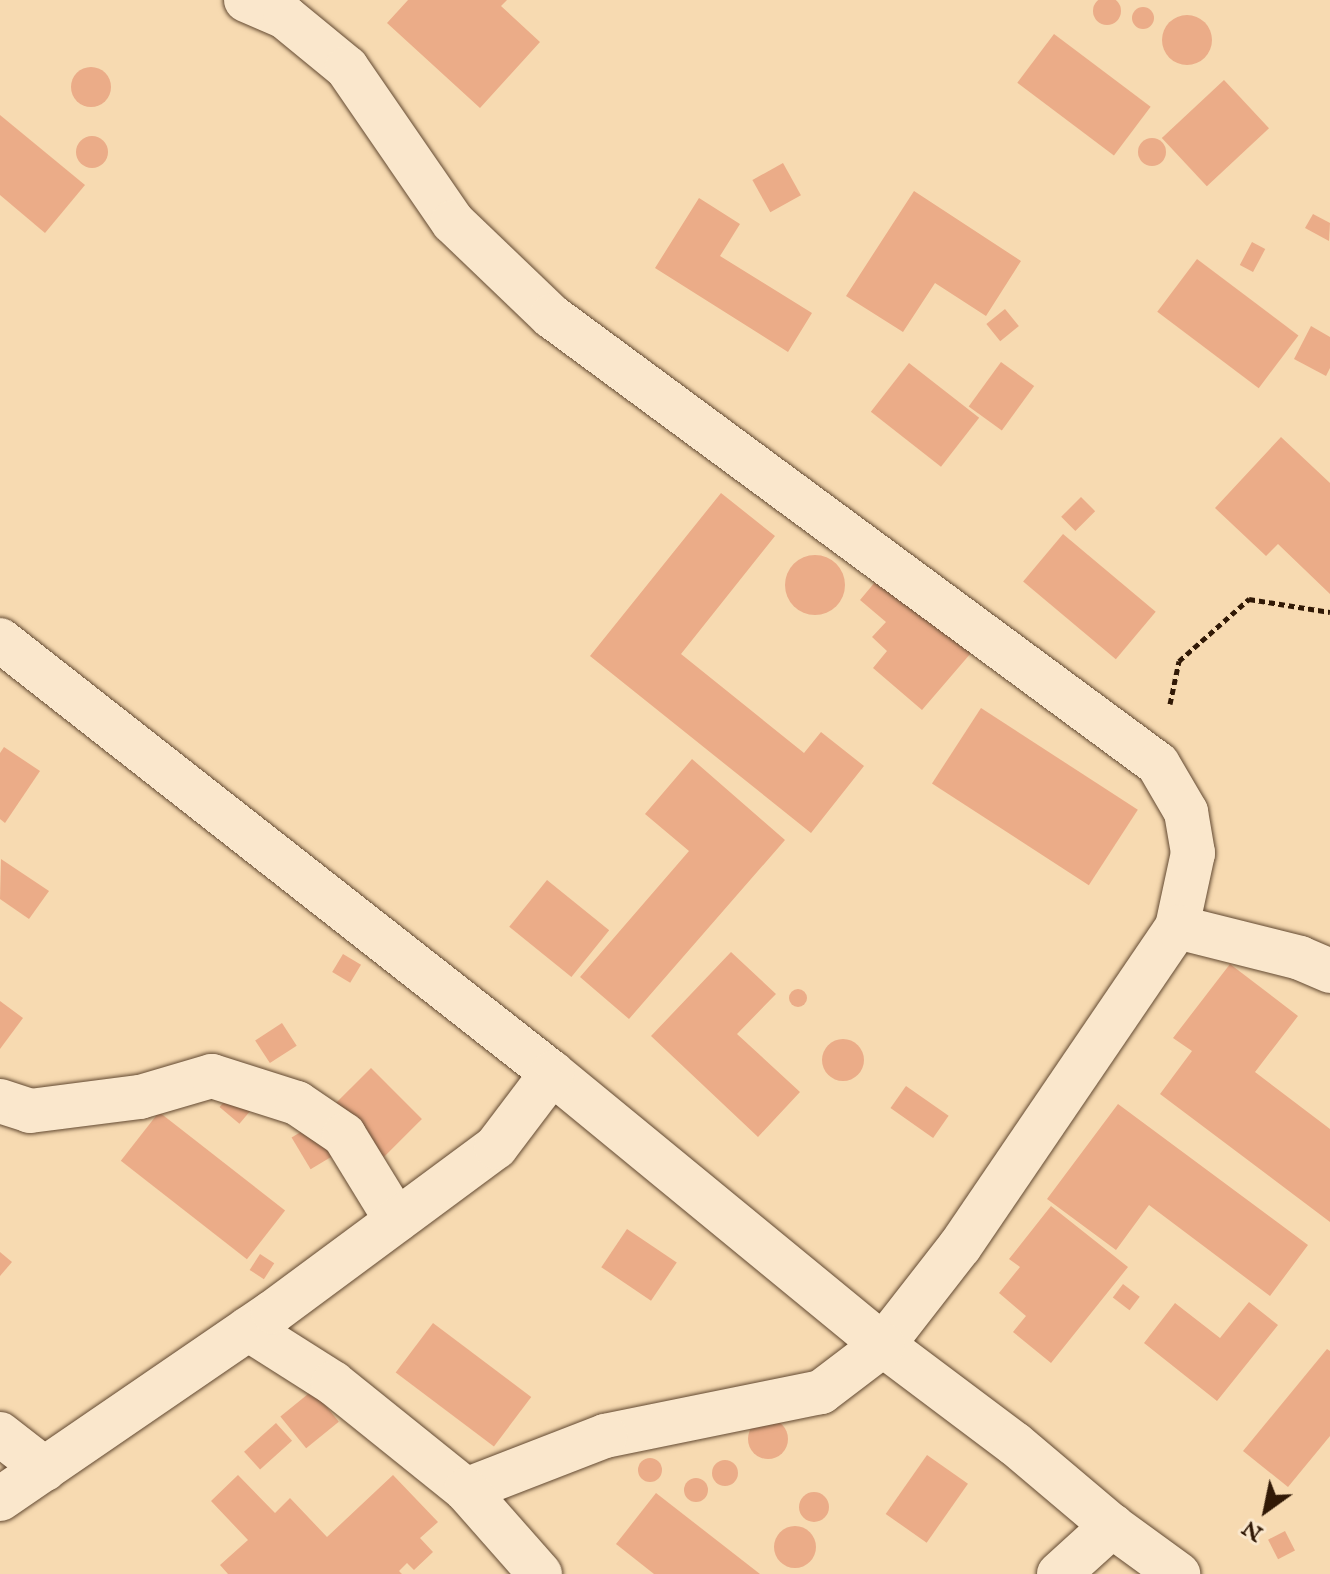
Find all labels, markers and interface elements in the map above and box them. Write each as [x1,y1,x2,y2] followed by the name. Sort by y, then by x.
[1226,1470,1306,1550] north arrow
[1237,1513,1269,1547] text: N

